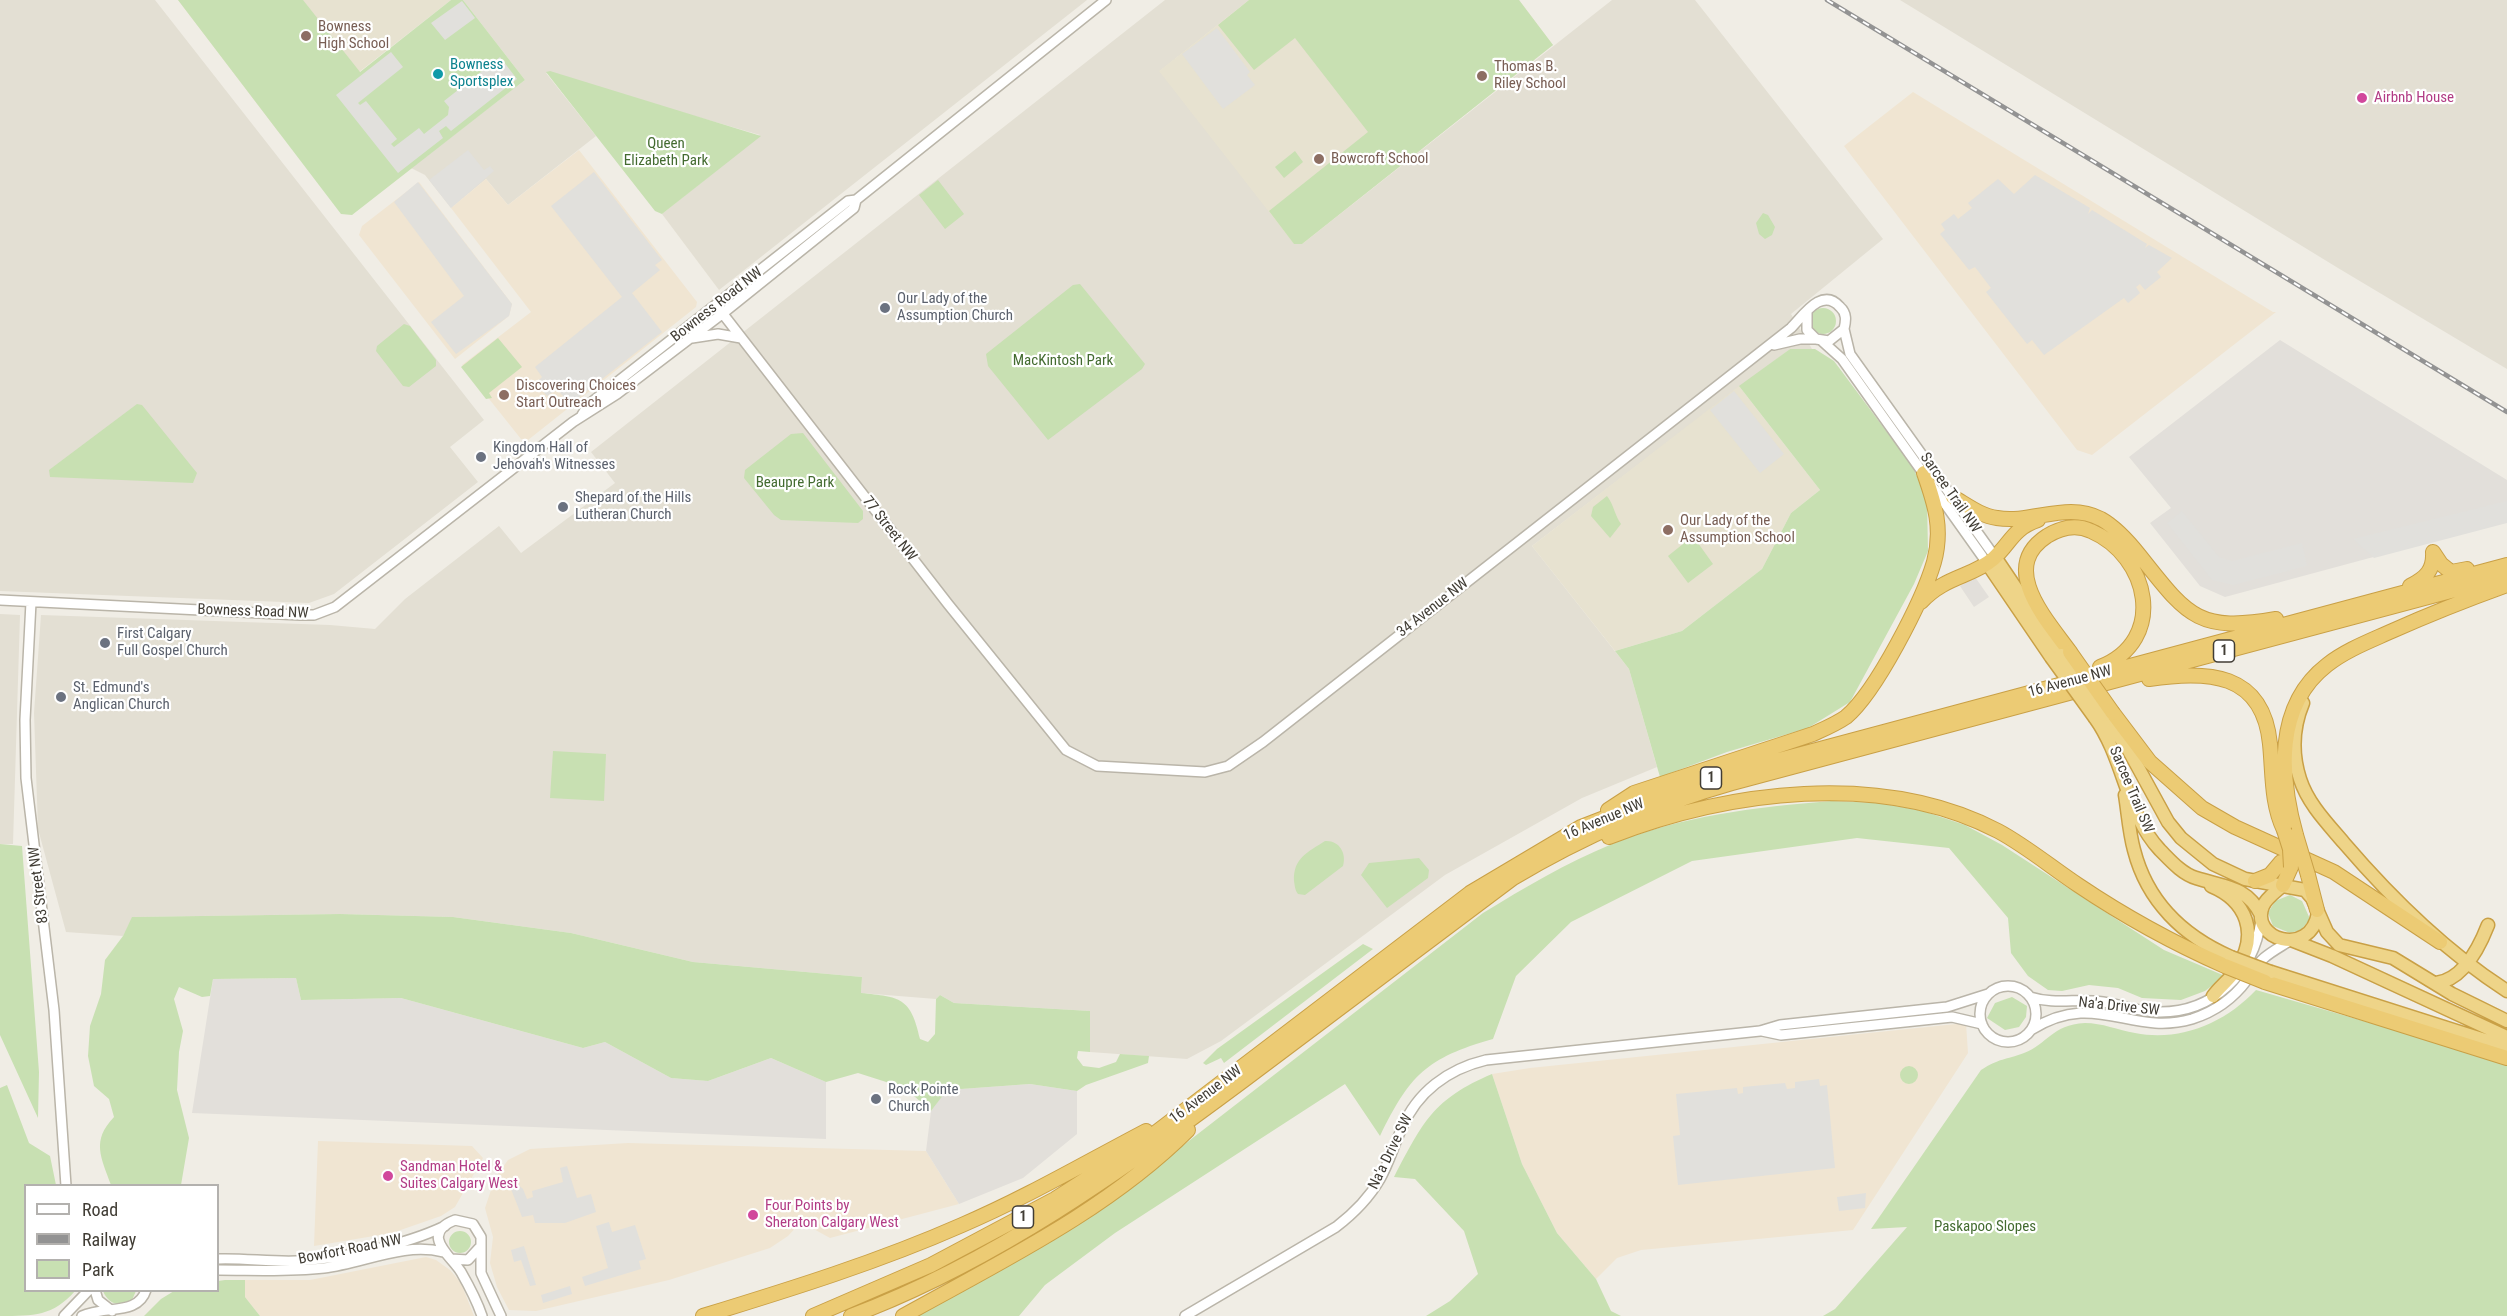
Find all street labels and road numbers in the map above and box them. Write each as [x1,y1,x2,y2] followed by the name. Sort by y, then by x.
[668,264,766,346] street label: Bowness Road NW
[1916,450,1984,536] street label: Sarcee Trail NW
[858,493,920,565] street label: 77 Street NW
[1394,575,1472,641] street label: 34 Avenue NW
[197,601,309,623] street label: Bowness Road NW
[2214,640,2234,662] road number: 1
[2026,662,2114,702] street label: 16 Avenue NW
[2105,744,2157,836] street label: Sarcee Trail SW
[1700,767,1722,789] road number: 1
[1561,795,1647,845] street label: 16 Avenue NW
[25,845,53,925] street label: 83 Street NW
[2078,994,2160,1020] street label: Na'a Drive SW
[1166,1062,1246,1128] street label: 16 Avenue NW
[1365,1111,1417,1193] street label: Na'a Drive SW
[1012,1206,1034,1228] road number: 1
[297,1231,403,1269] street label: Bowfort Road NW

